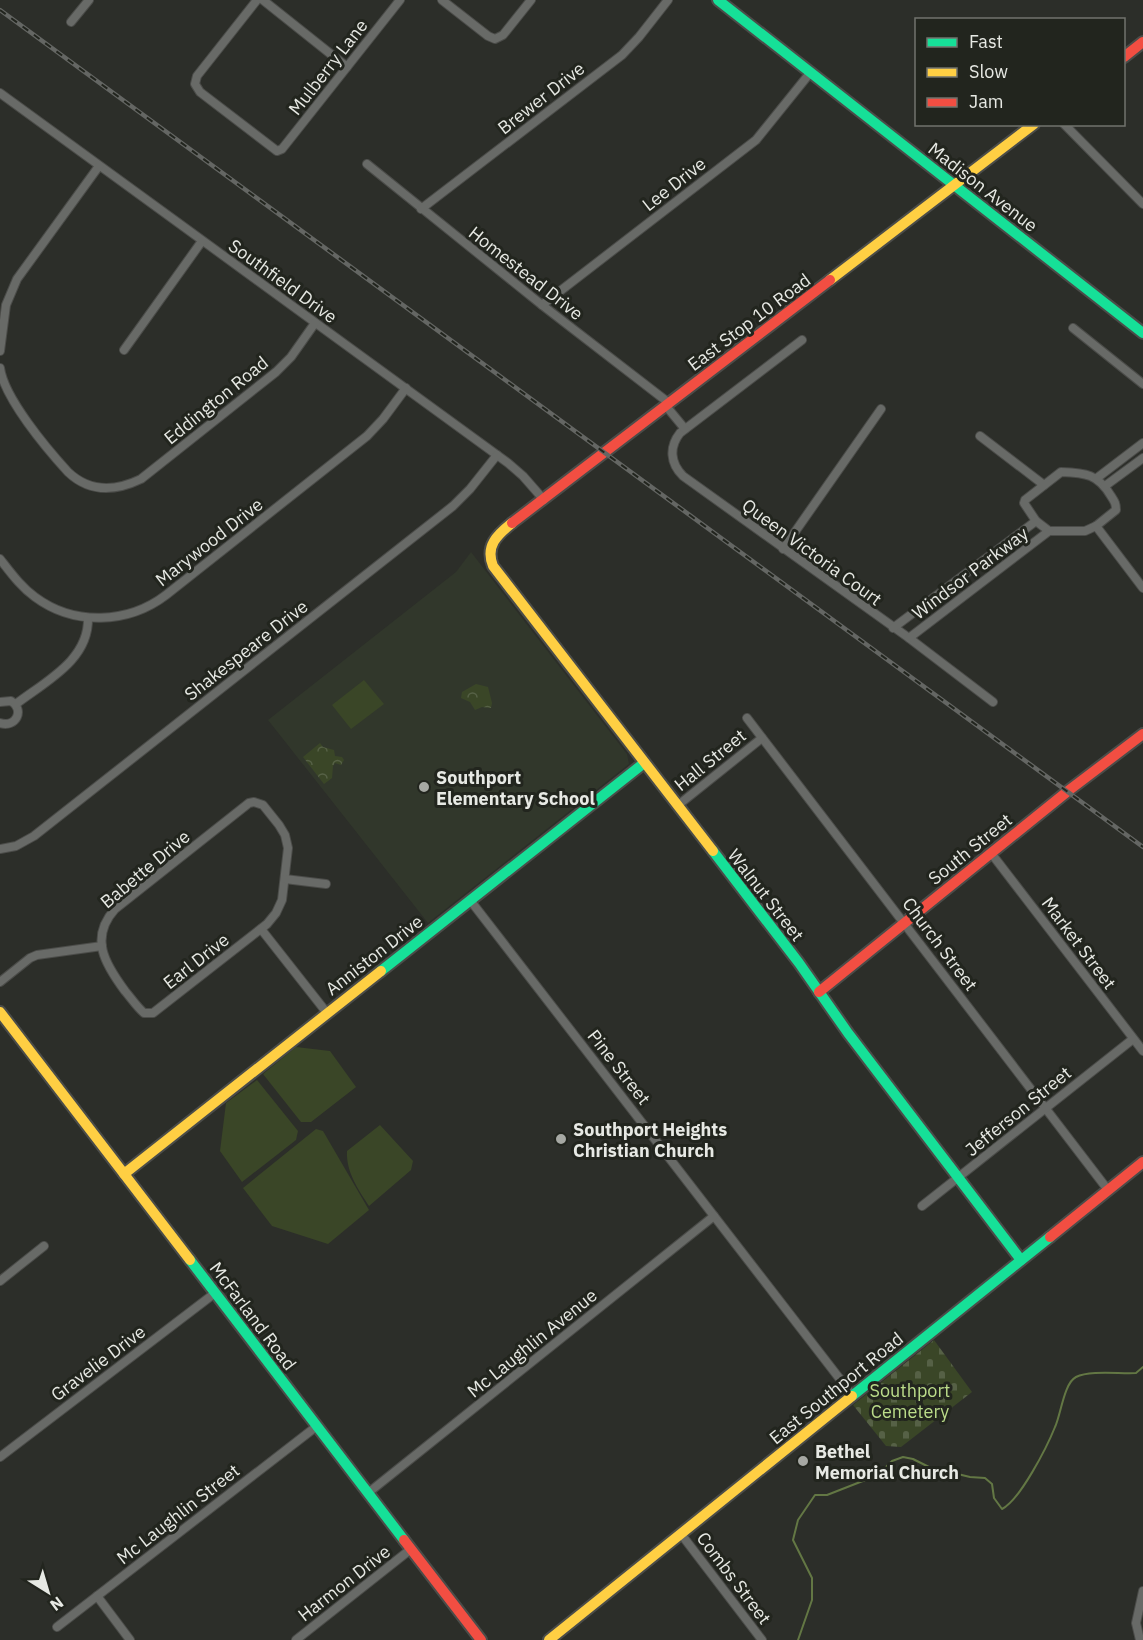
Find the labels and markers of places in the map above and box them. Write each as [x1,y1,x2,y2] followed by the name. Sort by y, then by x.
[436,766,595,810] place label: Southport Elementary School
[417,780,431,794] marker: Southport Elementary School
[573,1118,727,1162] place label: Southport Heights Christian Church
[554,1132,568,1146] marker: Southport Heights Christian Church
[815,1440,959,1484] place label: Bethel Memorial Church
[796,1454,810,1468] marker: Bethel Memorial Church

